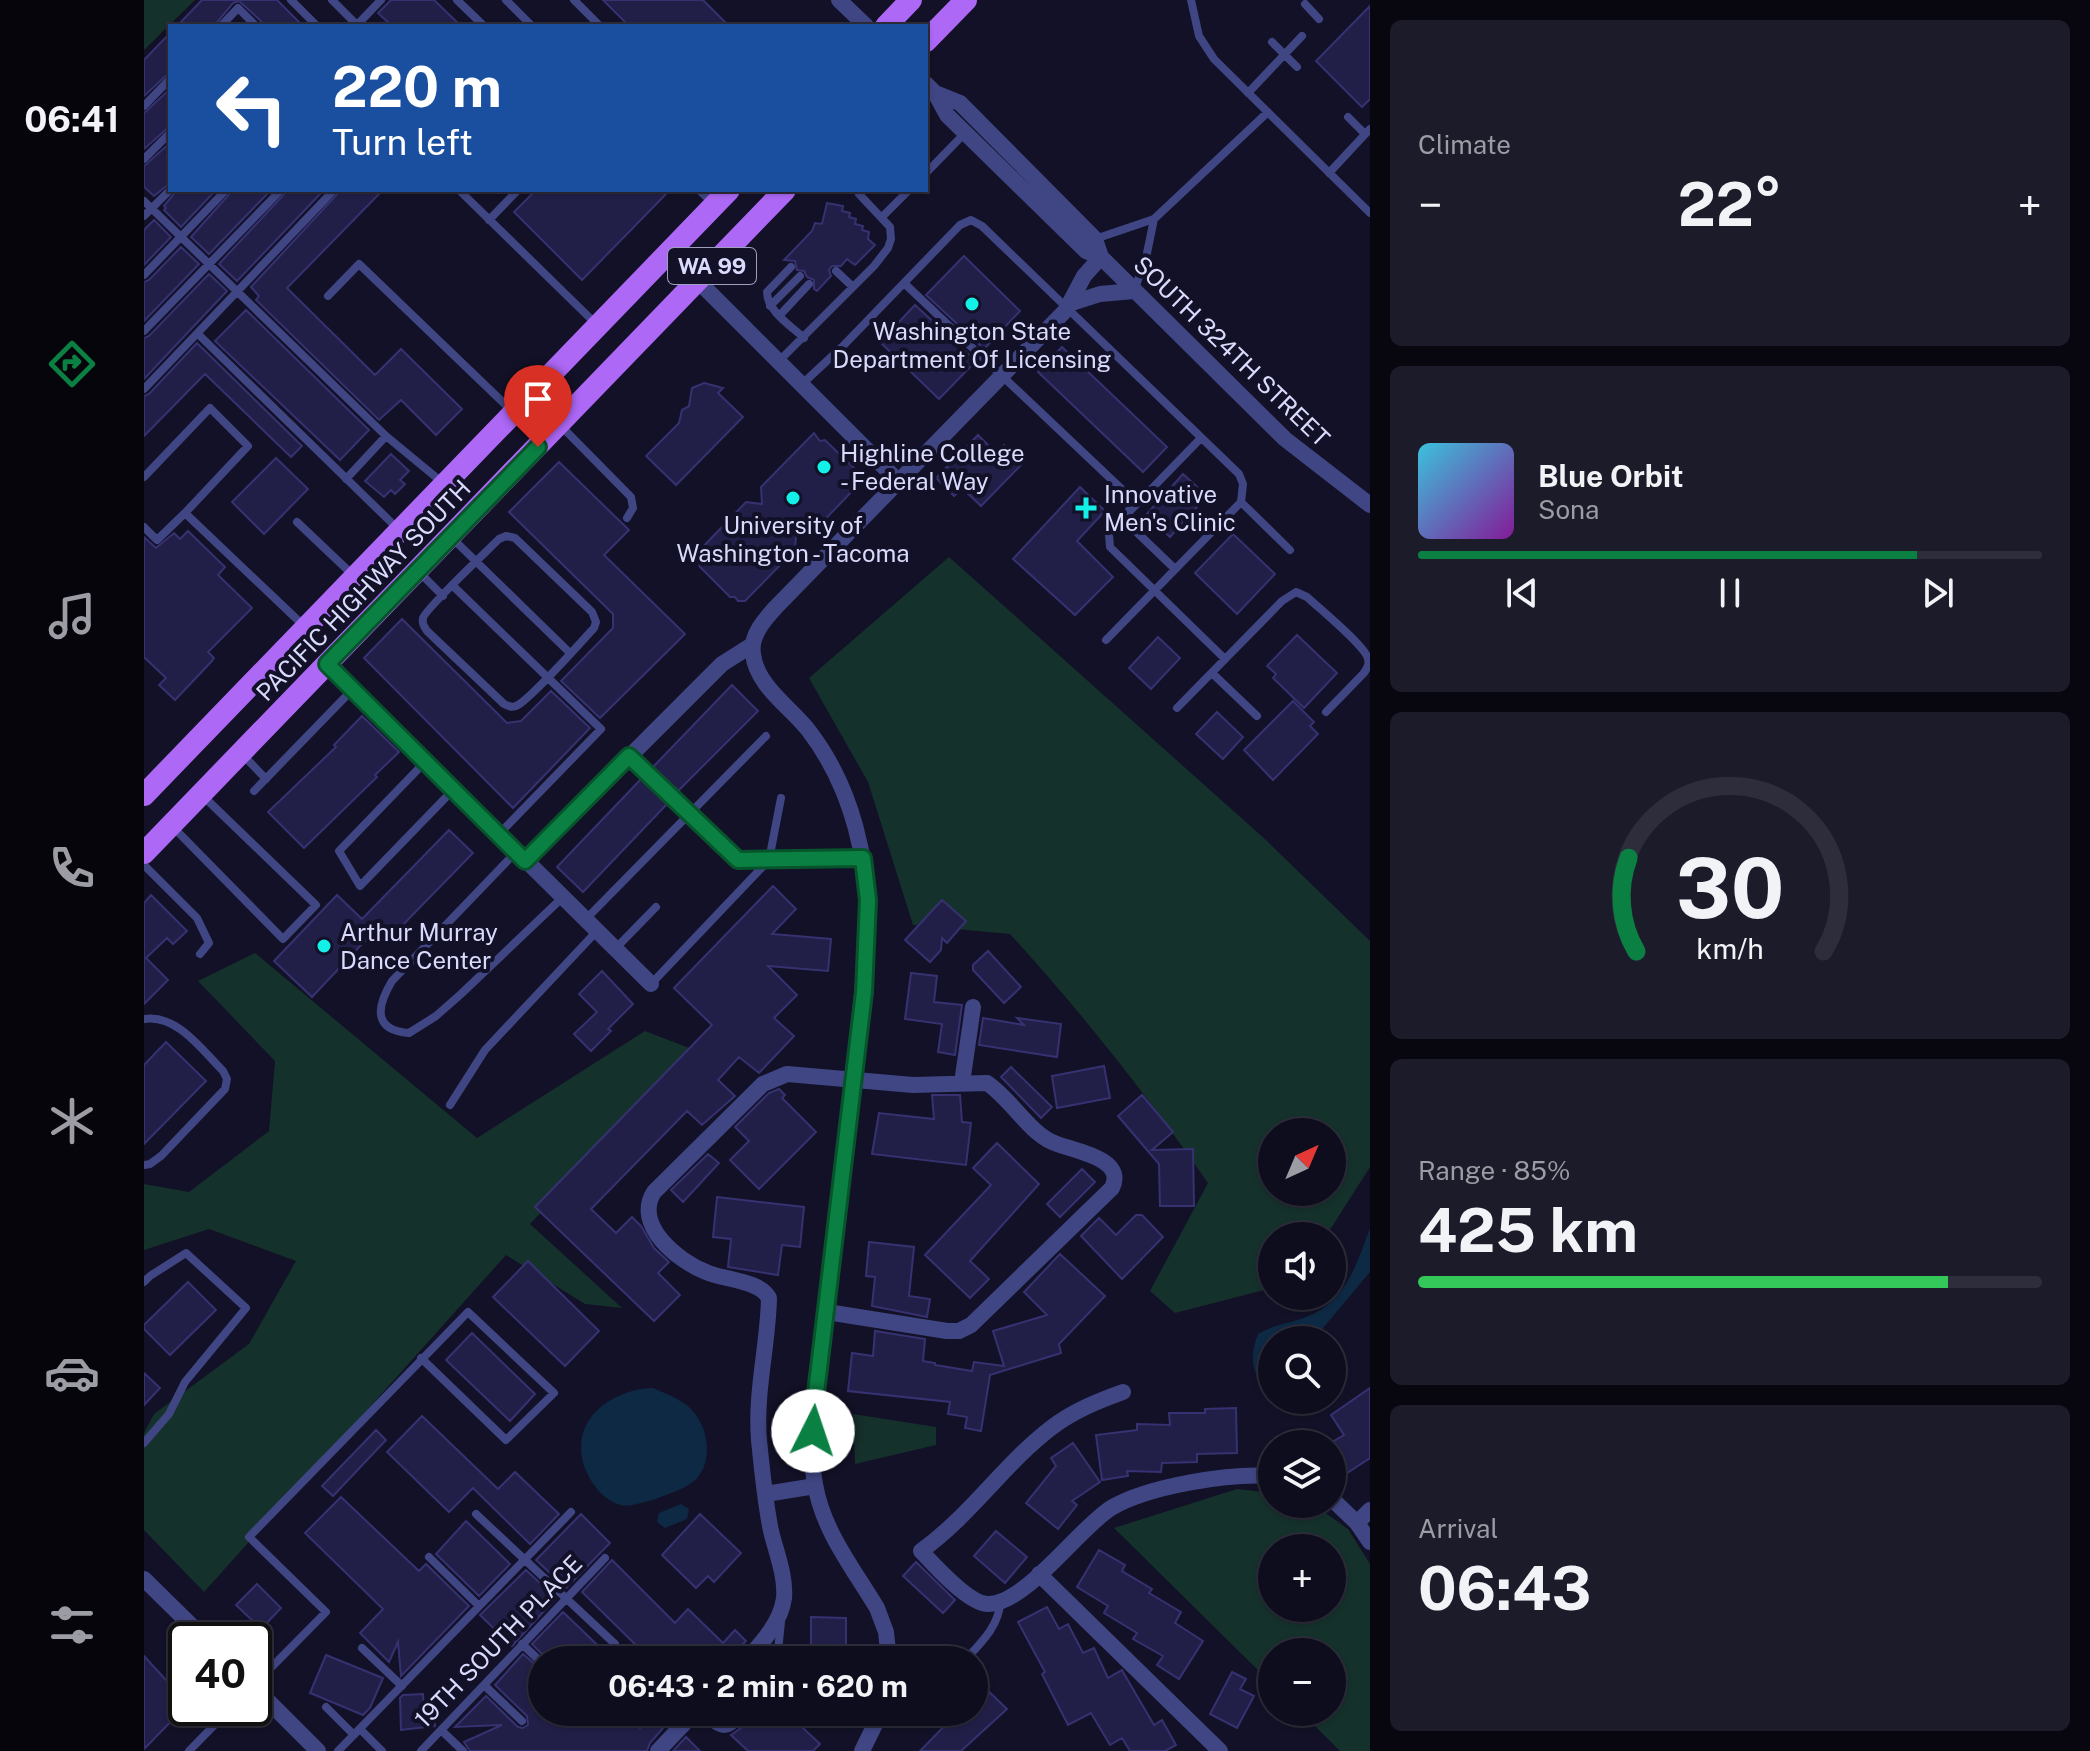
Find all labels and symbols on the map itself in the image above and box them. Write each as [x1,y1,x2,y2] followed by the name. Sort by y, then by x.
[668,248,756,284] road number: WA 99
[1128,250,1336,452] street label: SOUTH 324TH STREET
[963,295,981,313] marker: Washington State Department Of Licensing
[833,317,1111,373] place label: Washington State Department Of Licensing
[504,365,572,447] pin
[840,439,1025,495] place label: Highline College - Federal Way
[815,458,833,476] marker: Highline College - Federal Way
[250,474,476,706] street label: PACIFIC HIGHWAY SOUTH
[1104,480,1236,536] place label: Innovative Men's Clinic
[784,489,802,507] marker: University of Washington - Tacoma
[1075,497,1097,519] marker: Innovative Men's Clinic
[676,511,910,567] place label: University of Washington - Tacoma
[340,918,498,974] place label: Arthur Murray Dance Center
[315,937,333,955] marker: Arthur Murray Dance Center
[1258,1118,1346,1206] north arrow
[771,1389,855,1473] position arrow
[409,1549,587,1733] street label: 19TH SOUTH PLACE
[168,1622,272,1726] speed limit sign: 40

